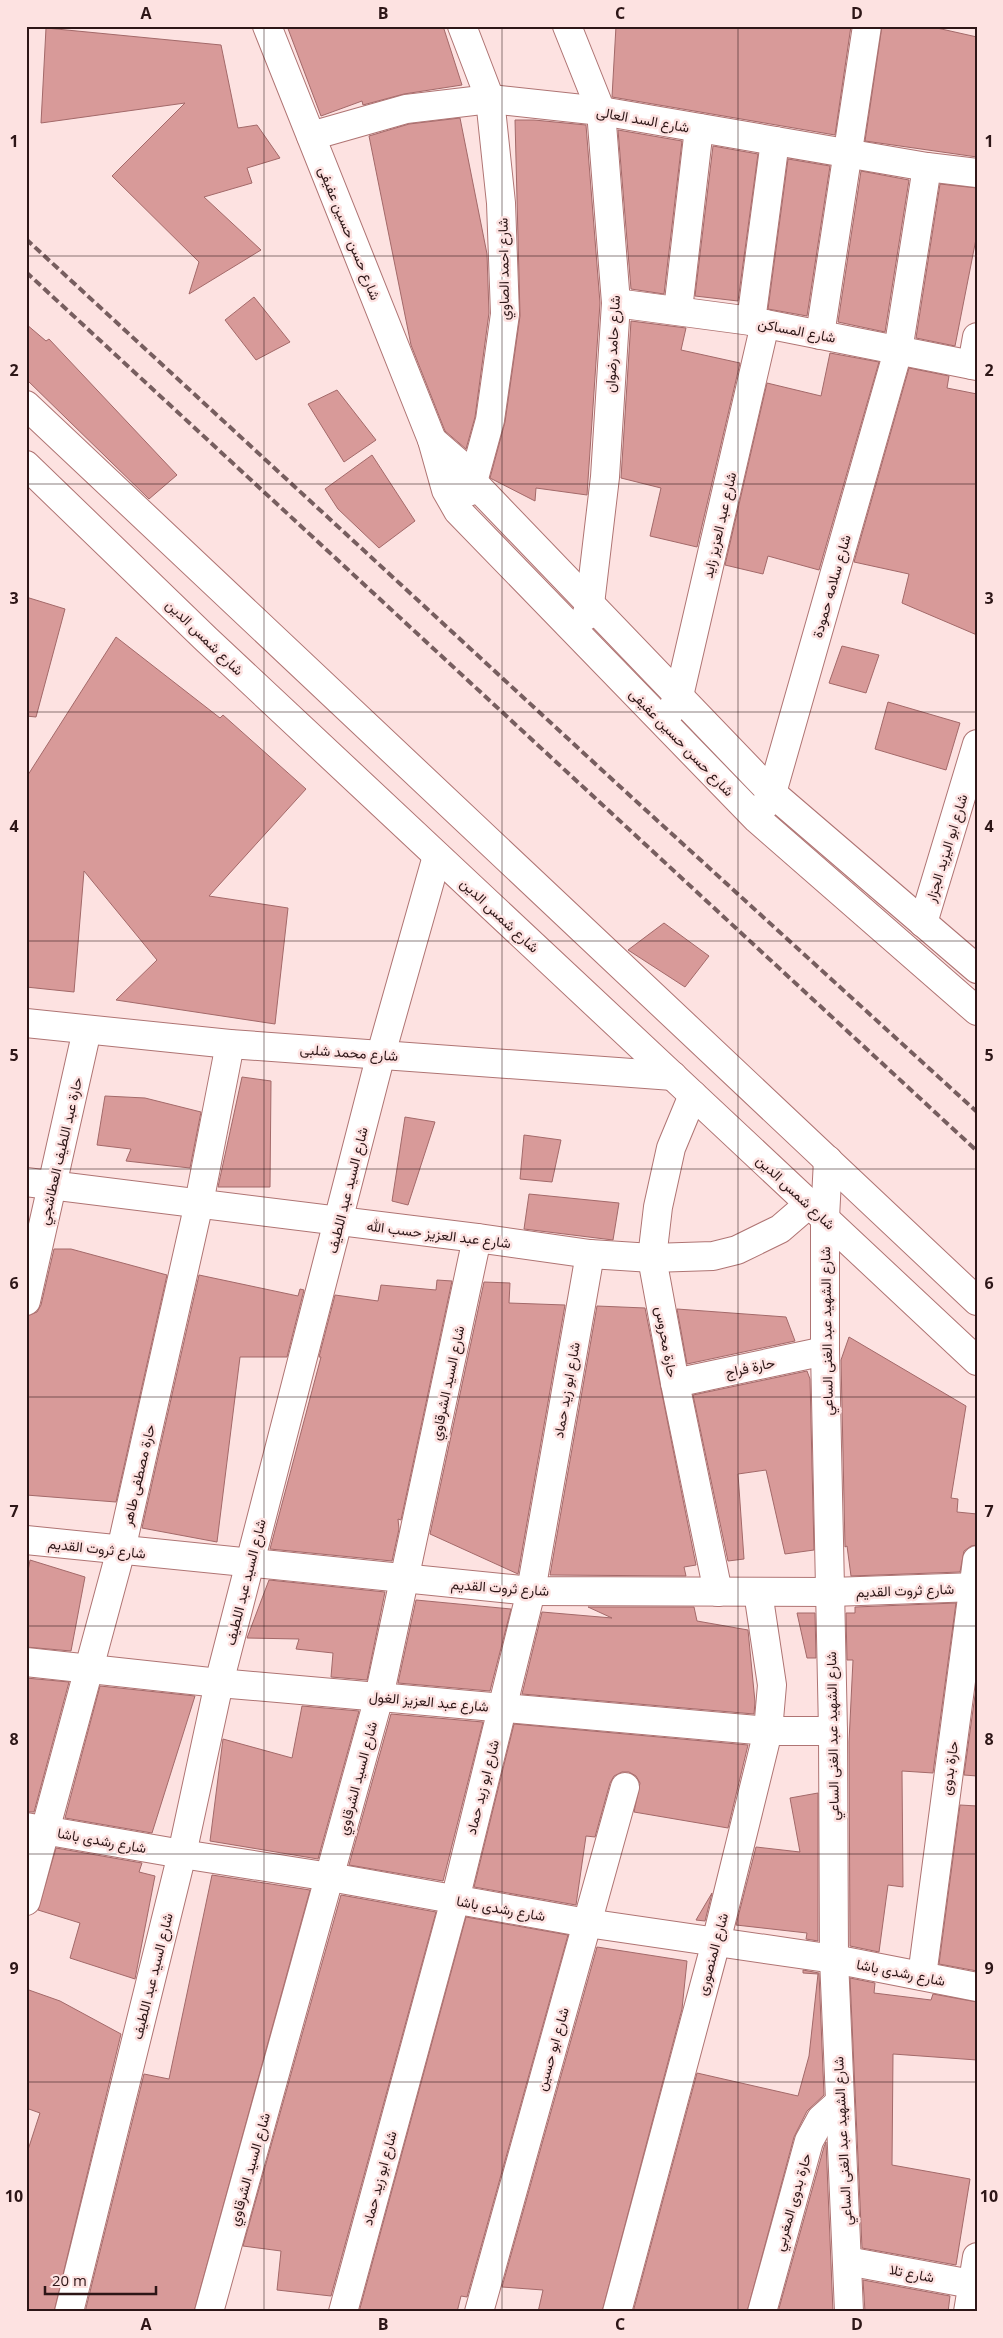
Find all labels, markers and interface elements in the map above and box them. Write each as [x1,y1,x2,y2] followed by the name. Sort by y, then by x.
[140,2,152,24] text: A
[378,2,388,24] text: B
[615,2,625,24] text: C
[851,2,863,24] text: D
[595,101,691,138] street label: شارع السد العالى
[9,130,19,152] text: 1
[984,130,994,152] text: 1
[313,163,386,303] street label: شارع حسن حسين عفيفى
[493,217,516,320] street label: شارع احمد الصاوي
[600,295,626,393] street label: شارع حامد رضوان
[756,313,838,349] street label: شارع المساكن
[9,359,19,381] text: 2
[984,359,994,381] text: 2
[698,470,742,580] street label: شارع عبد العزيز زايد
[807,532,857,640] street label: شارع سلامه حمودة
[9,587,19,609] text: 3
[984,587,994,609] text: 3
[161,595,248,681] street label: شارع شمس الدين
[624,684,738,801] street label: شارع حسن حسين عفيفى
[920,792,973,906] street label: شارع ابو اليزيد الجزار
[9,815,19,837] text: 4
[984,815,994,837] text: 4
[455,873,544,958] street label: شارع شمس الدين
[299,1039,399,1067] street label: شارع محمد شلبى
[9,1044,19,1066] text: 5
[984,1044,994,1066] text: 5
[34,1075,89,1227] street label: حارة عبد اللطيف العطاشجي
[322,1125,374,1256] street label: شارع السيد عبد اللطيف
[751,1150,840,1235] street label: شارع شمس الدين
[366,1216,512,1254] street label: شارع عبد العزيز حسب الله
[815,1246,840,1416] street label: شارع الشهيد عبد الغنى الساعي
[9,1272,19,1294] text: 6
[984,1272,994,1294] text: 6
[651,1305,683,1379] street label: حارة محروس
[426,1324,471,1443] street label: شارع السيد الشرقاوي
[548,1341,586,1440] street label: شارع ابو زيد حماد
[723,1352,777,1383] street label: حارة فراج
[117,1422,159,1529] street label: حارة مصطفى طاهر
[9,1500,19,1522] text: 7
[984,1500,994,1522] text: 7
[220,1517,272,1648] street label: شارع السيد عبد اللطيف
[47,1533,147,1565] street label: شارع ثروت القديم
[450,1574,550,1602] street label: شارع ثروت القديم
[856,1579,955,1603] street label: شارع ثروت القديم
[821,1651,846,1821] street label: شارع الشهيد عبد الغنى الساعي
[368,1686,490,1718] street label: شارع عبد العزيز الغول
[333,1719,384,1838] street label: شارع السيد الشرقاوي
[9,1728,19,1750] text: 8
[984,1728,994,1750] text: 8
[461,1738,505,1837] street label: شارع ابو زيد حماد
[936,1740,962,1796] street label: حارة بدوى
[56,1823,148,1859] street label: شارع رشدى باشا
[455,1891,547,1927] street label: شارع رشدى باشا
[127,1911,179,2042] street label: شارع السيد عبد اللطيف
[692,1911,734,1998] street label: شارع المنصورى
[855,1954,947,1992] street label: شارع رشدى باشا
[9,1957,19,1979] text: 9
[984,1957,994,1979] text: 9
[531,2005,575,2093] street label: شارع ابو حسين
[828,2056,859,2226] street label: شارع الشهيد عبد الغنى الساعي
[224,2110,277,2229] street label: شارع السيد الشرقاوي
[357,2129,403,2228] street label: شارع ابو زيد حماد
[769,2151,818,2254] street label: حارة بدوى المغربي
[5,2185,23,2207] text: 10
[980,2185,998,2207] text: 10
[888,2259,936,2289] street label: شارع تلا
[45,2263,156,2295] scale bar
[52,2270,87,2290] text: 20 m
[140,2313,152,2335] text: A
[378,2313,388,2335] text: B
[615,2313,625,2335] text: C
[851,2313,863,2335] text: D

